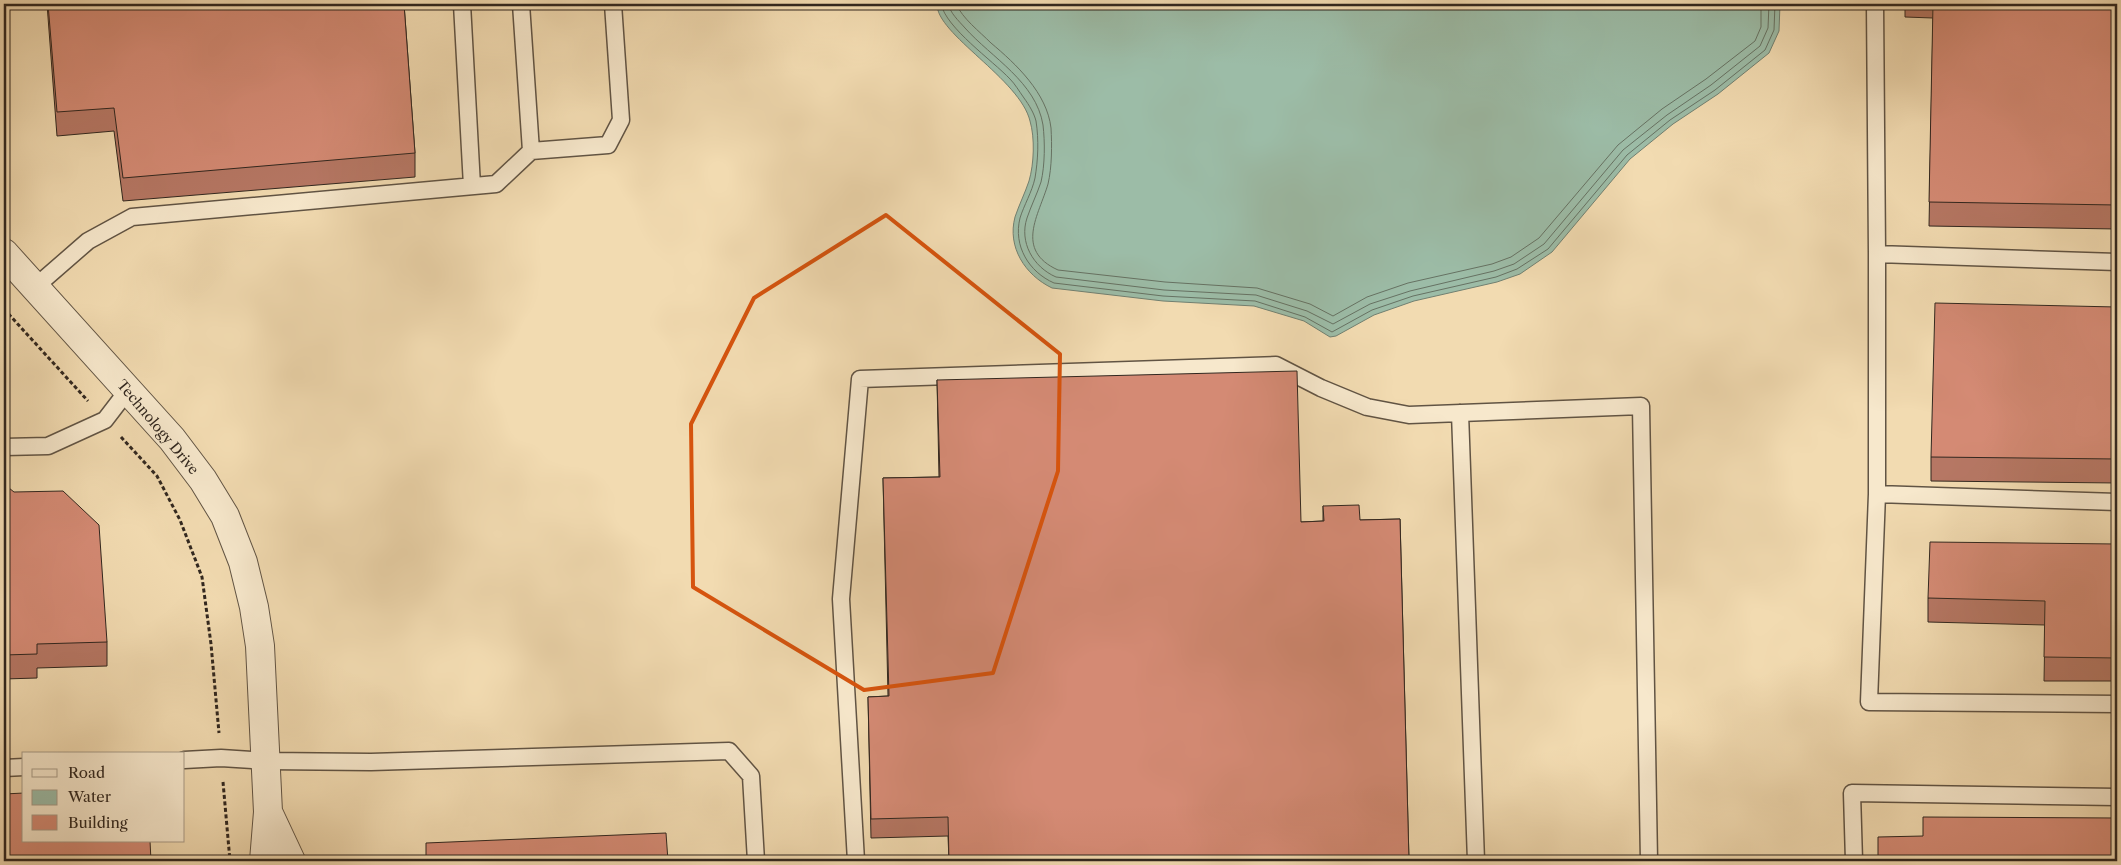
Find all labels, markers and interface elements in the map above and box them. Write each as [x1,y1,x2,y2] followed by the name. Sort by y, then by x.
[113,376,203,478] street label: Technology Drive
[22,752,185,842] legend
[68,763,105,782] text: Road
[67,787,112,806] text: Water
[68,813,128,832] text: Building

